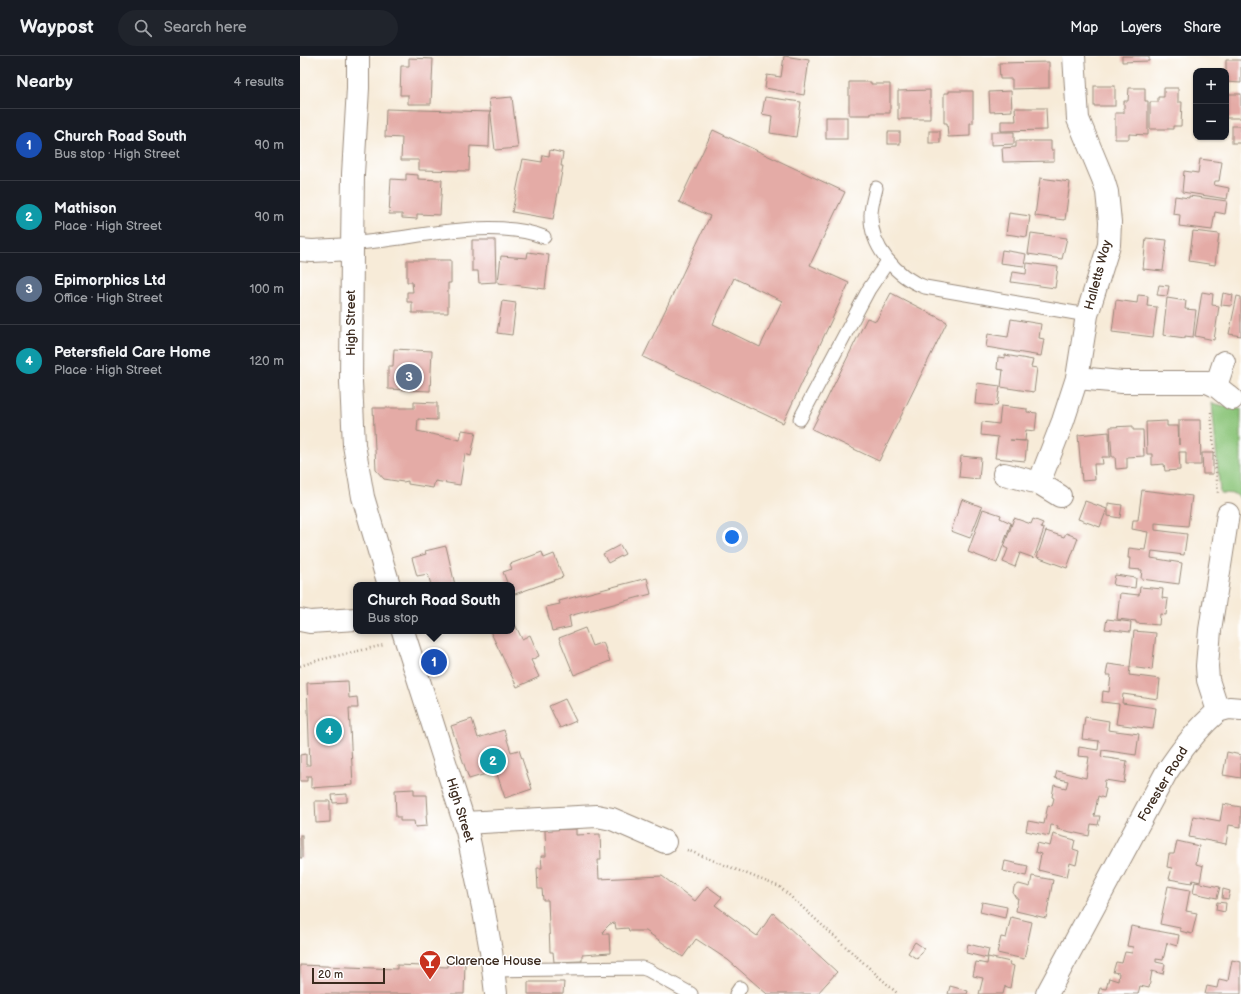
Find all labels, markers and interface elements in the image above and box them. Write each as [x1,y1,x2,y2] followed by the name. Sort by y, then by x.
[118,10,398,46] search box
[20,16,94,39] text: Waypost
[132,17,154,39] icon: search
[164,18,247,37] text: Search here
[1070,19,1098,36] text: Map
[1120,19,1162,36] text: Layers
[1184,19,1221,36] text: Share
[1193,68,1229,140] map controls
[1193,68,1229,104] button: +
[16,72,73,92] text: Nearby
[234,74,284,90] text: 4 results
[1193,104,1229,140] button: −
[54,127,187,146] text: Church Road South
[26,137,32,153] text: 1
[255,137,284,153] text: 90 m
[54,146,180,162] text: Bus stop · High Street
[54,199,117,218] text: Mathison
[25,209,33,225] text: 2
[255,209,284,225] text: 90 m
[54,218,162,234] text: Place · High Street
[1081,238,1115,312] street label: Halletts Way
[54,271,166,290] text: Epimorphics Ltd
[25,281,33,297] text: 3
[249,281,284,297] text: 100 m
[54,290,162,306] text: Office · High Street
[343,290,359,356] street label: High Street
[54,343,211,362] text: Petersfield Care Home
[25,353,33,369] text: 4
[249,353,284,369] text: 120 m
[54,362,162,378] text: Place · High Street
[396,362,422,392] pin: 3
[722,527,742,547] your location
[353,582,515,634] popup
[368,591,500,610] text: Church Road South
[368,610,419,626] text: Bus stop
[421,647,447,677] pin: 1
[316,716,342,746] pin: 4
[1134,744,1192,824] street label: Forester Road
[480,746,506,776] pin: 2
[443,776,477,844] street label: High Street
[417,948,443,981] bar icon: Clarence House
[446,953,541,969] place label: Clarence House
[312,966,385,985] scale bar
[318,968,343,981] text: 20 m

